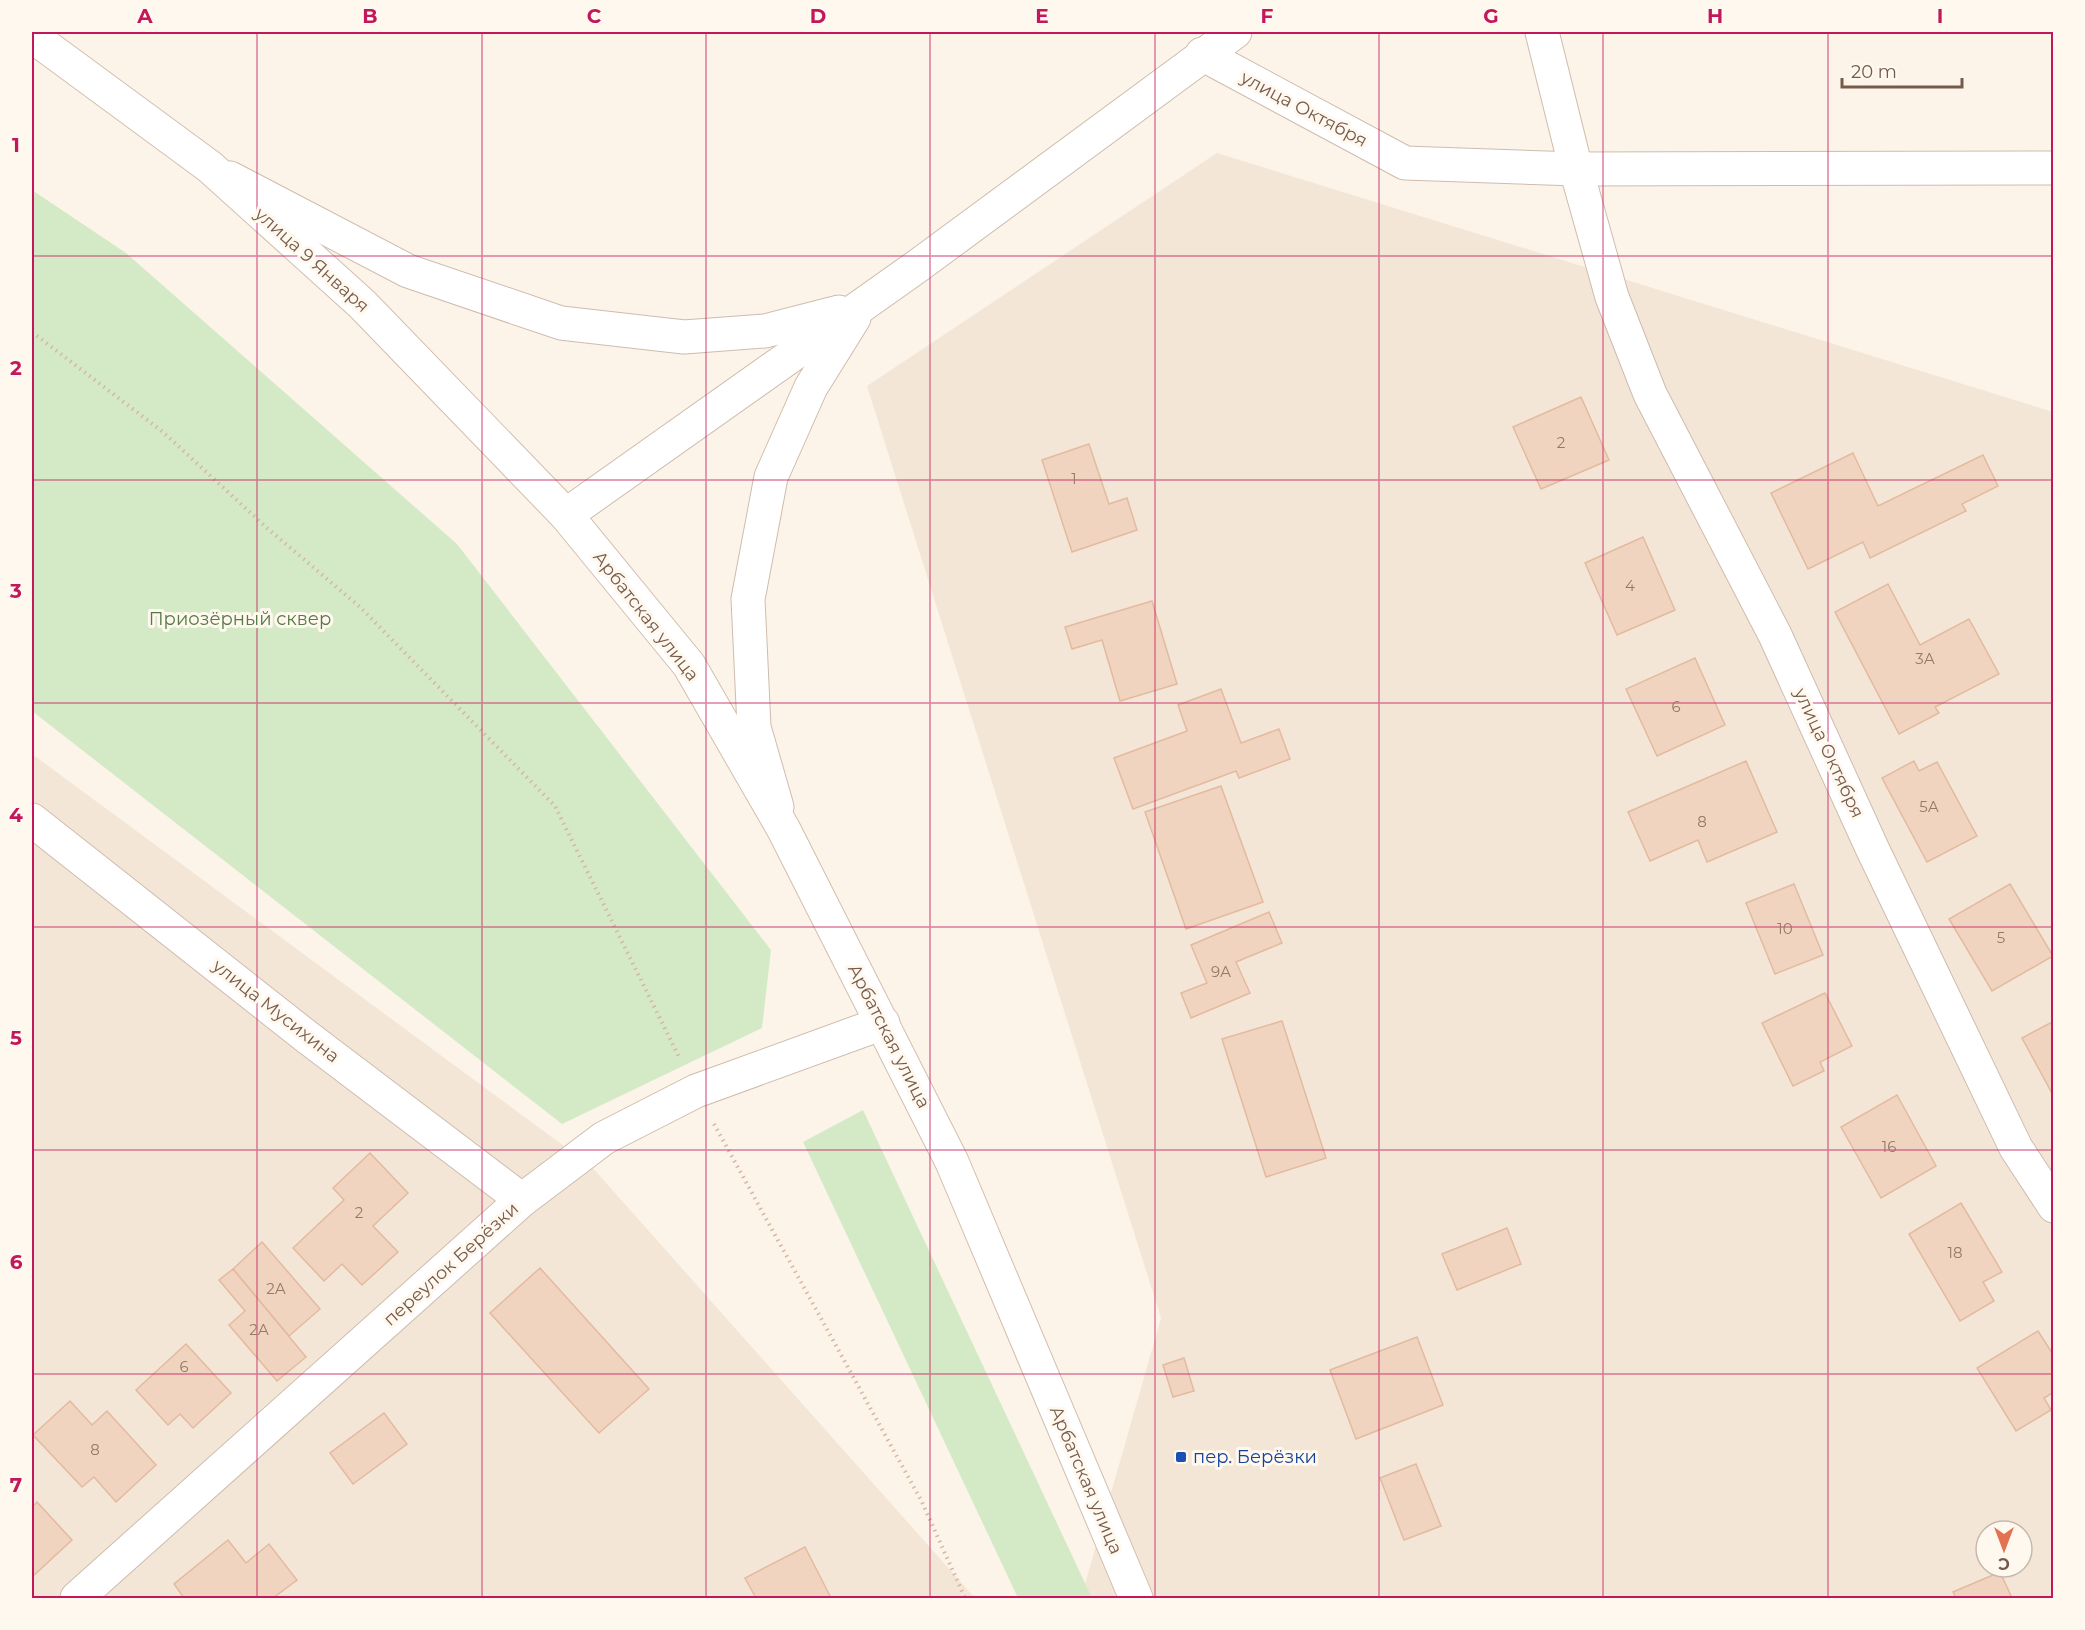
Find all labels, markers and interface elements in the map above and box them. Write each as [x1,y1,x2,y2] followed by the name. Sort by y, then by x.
[136,4,153,28] text: A
[362,4,378,28] text: B
[587,4,602,28] text: C
[810,4,826,28] text: D
[1035,4,1049,28] text: E
[1261,4,1274,28] text: F
[1483,4,1499,28] text: G
[1707,4,1723,28] text: H
[1937,4,1943,28] text: I
[1842,51,1962,89] scale bar
[1851,61,1897,83] text: 20 m
[1236,66,1371,152] street label: улица Октября
[12,133,20,157] text: 1
[250,202,374,317] street label: улица 9 Января
[10,356,22,380] text: 2
[1557,433,1565,452] house number: 2
[1071,469,1077,488] house number: 1
[588,547,704,685] street label: Арбатская улица
[1625,576,1635,595] house number: 4
[9,579,22,603] text: 3
[149,608,331,630] park label: Приозёрный сквер
[1915,649,1935,668] house number: 3А
[1789,684,1869,821] street label: улица Октября
[1671,697,1681,716] house number: 6
[1919,797,1939,816] house number: 5А
[9,803,23,827] text: 4
[1697,812,1707,831] house number: 8
[1777,919,1793,938] house number: 10
[1997,928,2005,947] house number: 5
[207,954,344,1067] street label: улица Мусихина
[843,960,935,1112] street label: Арбатская улица
[1211,962,1231,981] house number: 9А
[10,1026,22,1050] text: 5
[1882,1137,1896,1156] house number: 16
[379,1198,523,1330] street label: переулок Берёзки
[355,1203,363,1222] house number: 2
[1948,1243,1963,1262] house number: 18
[10,1250,23,1274] text: 6
[266,1279,286,1298] house number: 2А
[249,1320,269,1339] house number: 2А
[179,1357,189,1376] house number: 6
[1045,1403,1127,1557] street label: Арбатская улица
[90,1440,100,1459] house number: 8
[1193,1446,1317,1468] place label: пер. Берёзки
[1174,1450,1188,1464] marker: пер. Берёзки
[10,1473,22,1497] text: 7
[1974,1519,2034,1579] north arrow
[1998,1554,2010,1573] text: С

